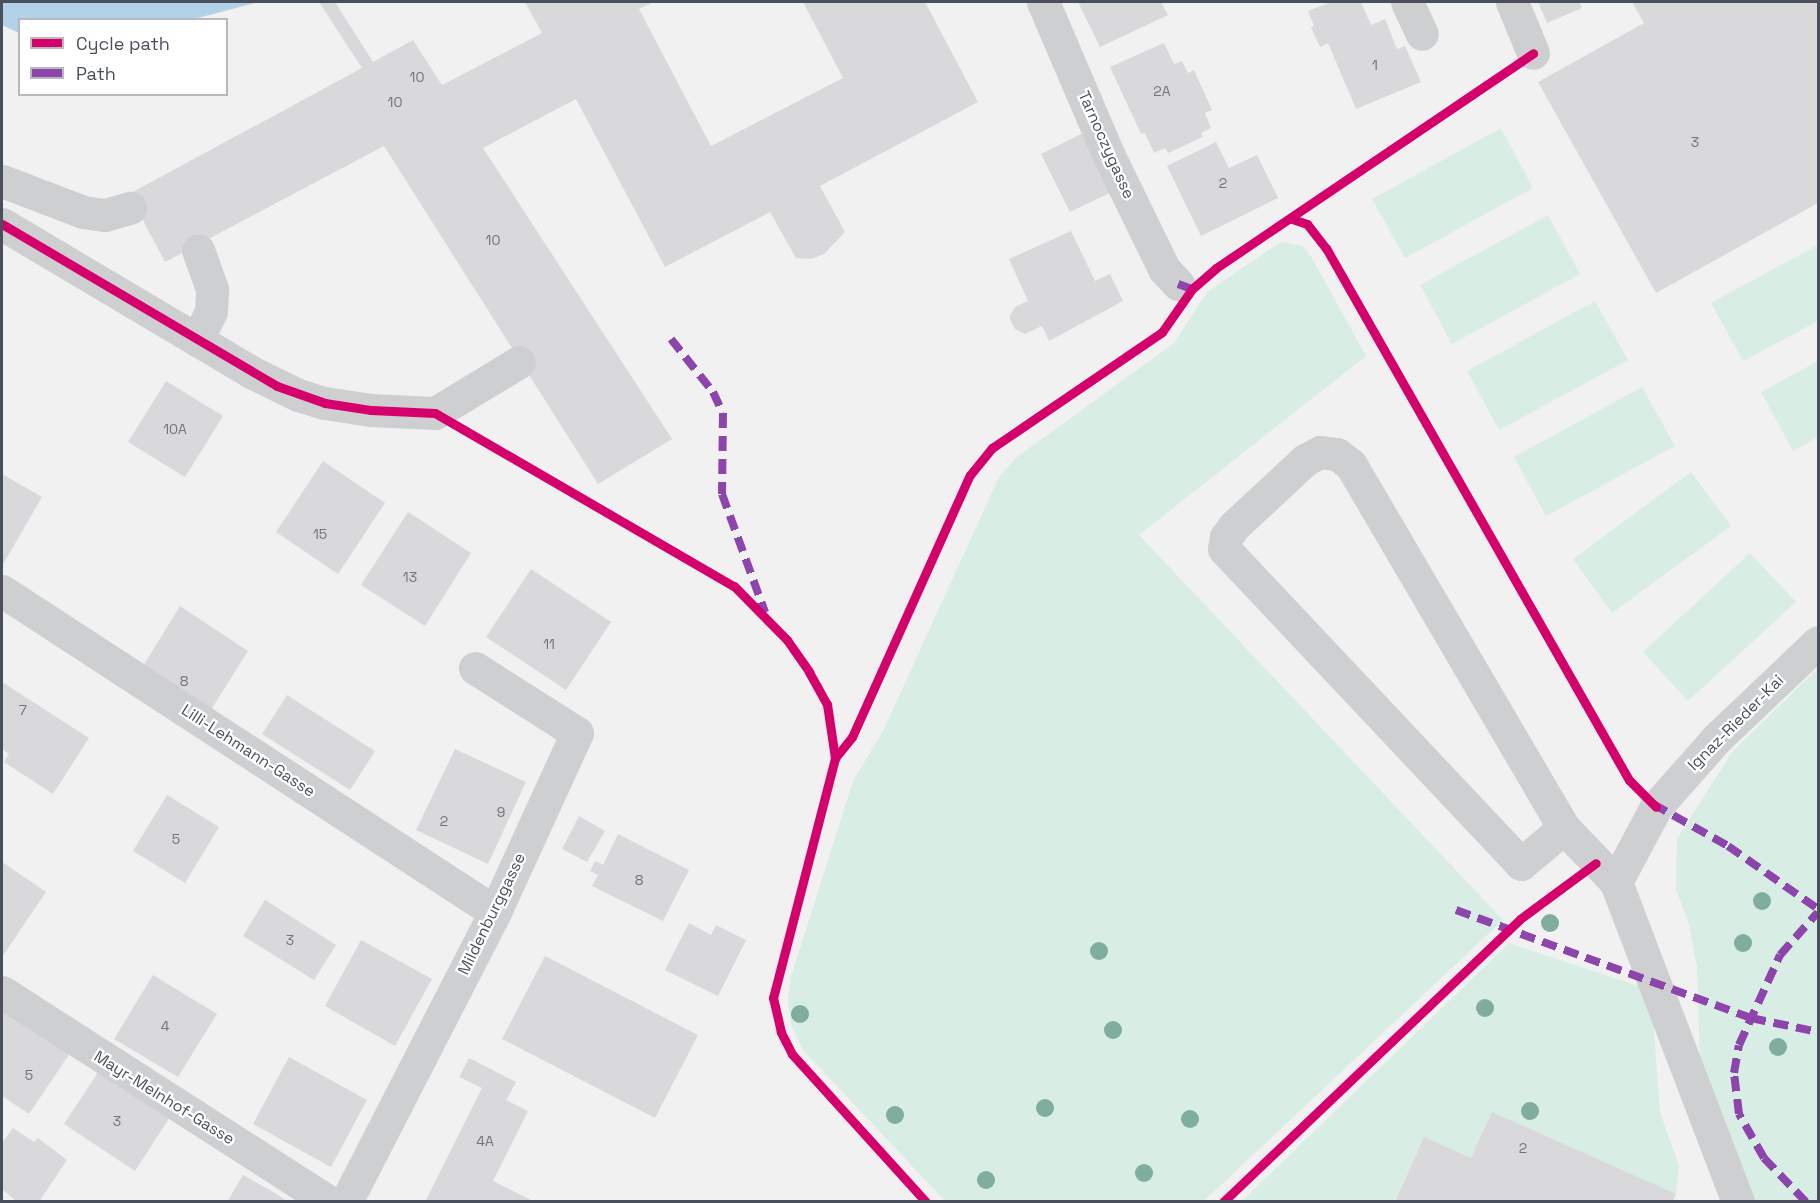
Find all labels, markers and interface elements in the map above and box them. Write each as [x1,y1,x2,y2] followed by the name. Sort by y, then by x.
[18,18,228,96] legend
[76,32,170,55] text: Cycle path
[1372,57,1378,73] house number: 1
[76,62,116,85] text: Path
[410,69,424,85] house number: 10
[1153,83,1171,99] house number: 2A
[1074,88,1138,202] street label: Tarnoczygasse
[388,94,402,110] house number: 10
[1691,134,1699,150] house number: 3
[1219,175,1227,191] house number: 2
[486,232,500,248] house number: 10
[163,421,187,437] house number: 10A
[313,526,327,542] house number: 15
[403,569,417,585] house number: 13
[543,636,555,652] house number: 11
[1684,671,1788,775] street label: Ignaz-Rieder-Kai
[180,673,188,689] house number: 8
[178,701,318,801] street label: Lilli-Lehmann-Gasse
[19,702,27,718] house number: 7
[497,804,505,820] house number: 9
[440,813,448,829] house number: 2
[172,831,180,847] house number: 5
[454,850,530,978] street label: Mildenburggasse
[635,872,643,888] house number: 8
[286,932,294,948] house number: 3
[161,1018,169,1034] house number: 4
[90,1047,238,1149] street label: Mayr-Melnhof-Gasse
[25,1067,33,1083] house number: 5
[113,1113,121,1129] house number: 3
[476,1133,494,1149] house number: 4A
[1519,1140,1527,1156] house number: 2

